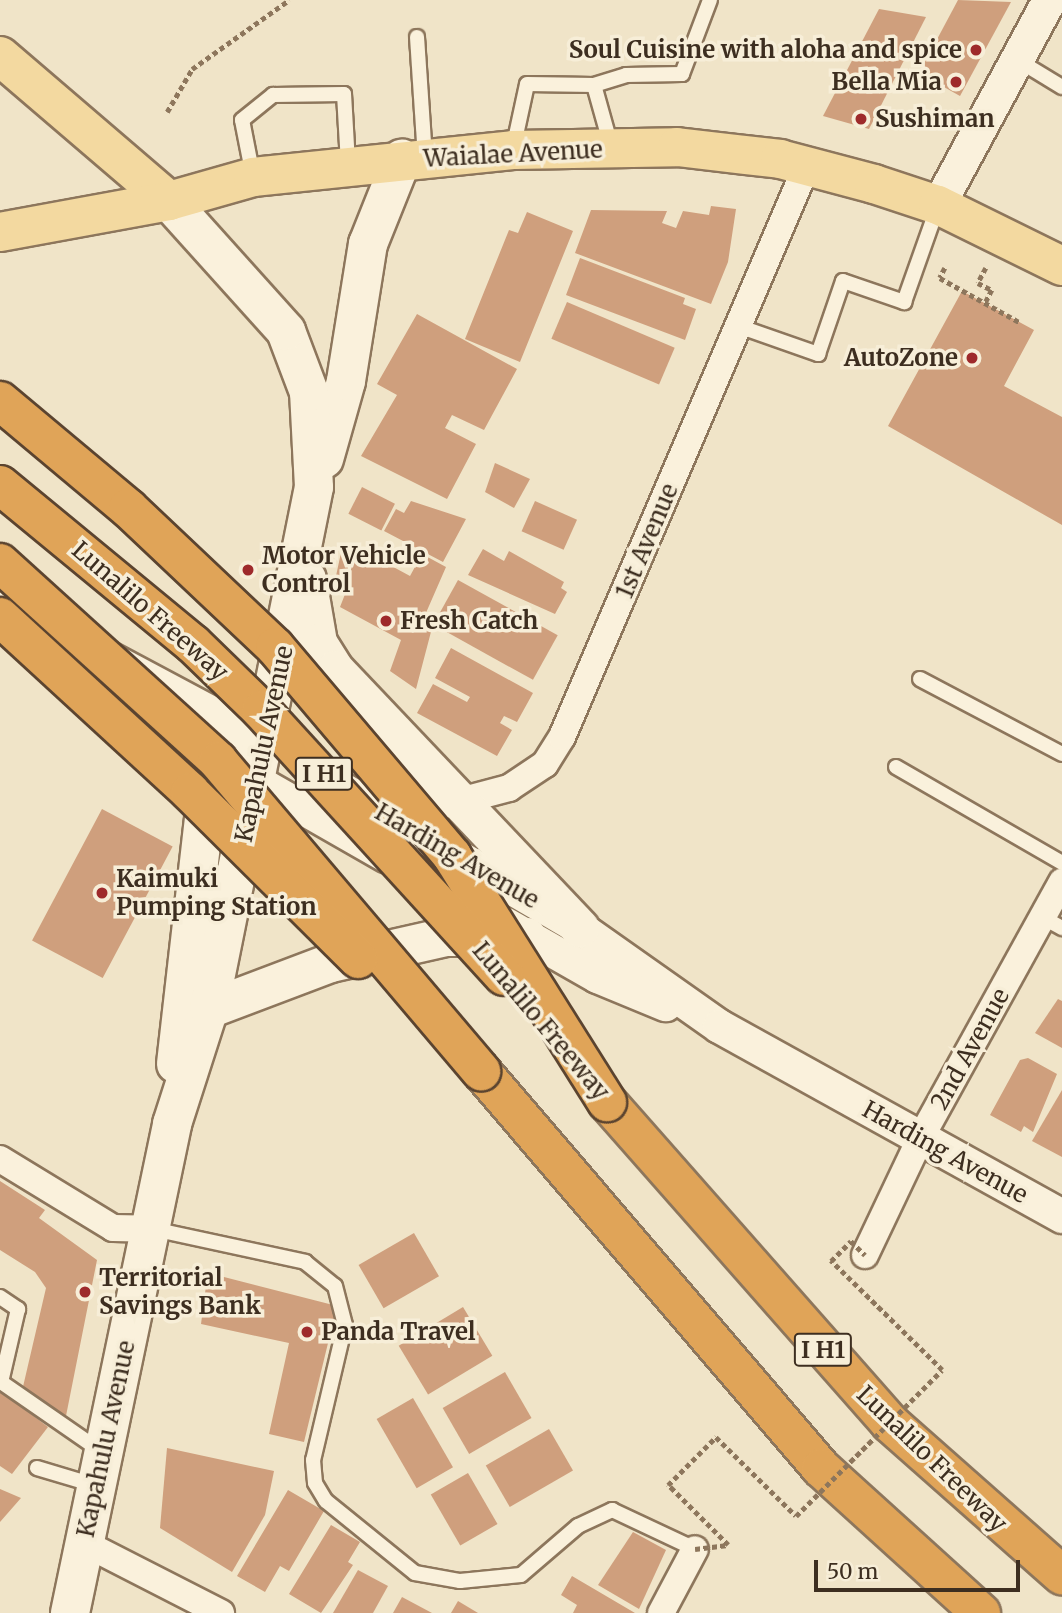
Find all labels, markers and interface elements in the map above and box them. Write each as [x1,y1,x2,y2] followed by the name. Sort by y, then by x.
[569,36,962,64] place label: Soul Cuisine with aloha and spice
[968,42,984,58] marker: Soul Cuisine with aloha and spice
[831,68,942,96] place label: Bella Mia
[948,74,964,90] marker: Bella Mia
[875,105,994,133] place label: Sushiman
[853,111,869,127] marker: Sushiman
[423,135,603,173] street label: Waialae Avenue
[844,344,958,372] place label: AutoZone
[964,350,980,366] marker: AutoZone
[610,479,684,603] street label: 1st Avenue
[66,535,234,687] street label: Lunalilo Freeway
[262,542,426,598] place label: Motor Vehicle Control
[240,562,256,578] marker: Motor Vehicle Control
[400,607,538,635] place label: Fresh Catch
[378,613,394,629] marker: Fresh Catch
[229,643,299,845] street label: Kapahulu Avenue
[294,754,354,794] road number: I H1
[370,797,544,915] street label: Harding Avenue
[116,865,317,921] place label: Kaimuki Pumping Station
[94,885,110,901] marker: Kaimuki Pumping Station
[467,936,615,1106] street label: Lunalilo Freeway
[925,983,1015,1115] street label: 2nd Avenue
[857,1095,1033,1209] street label: Harding Avenue
[99,1264,261,1320] place label: Territorial Savings Bank
[77,1284,93,1300] marker: Territorial Savings Bank
[321,1318,476,1346] place label: Panda Travel
[299,1324,315,1340] marker: Panda Travel
[793,1330,853,1370] road number: I H1
[71,1338,141,1540] street label: Kapahulu Avenue
[851,1380,1013,1538] street label: Lunalilo Freeway
[817,1546,1024,1590] scale bar
[827,1558,878,1585] text: 50 m

